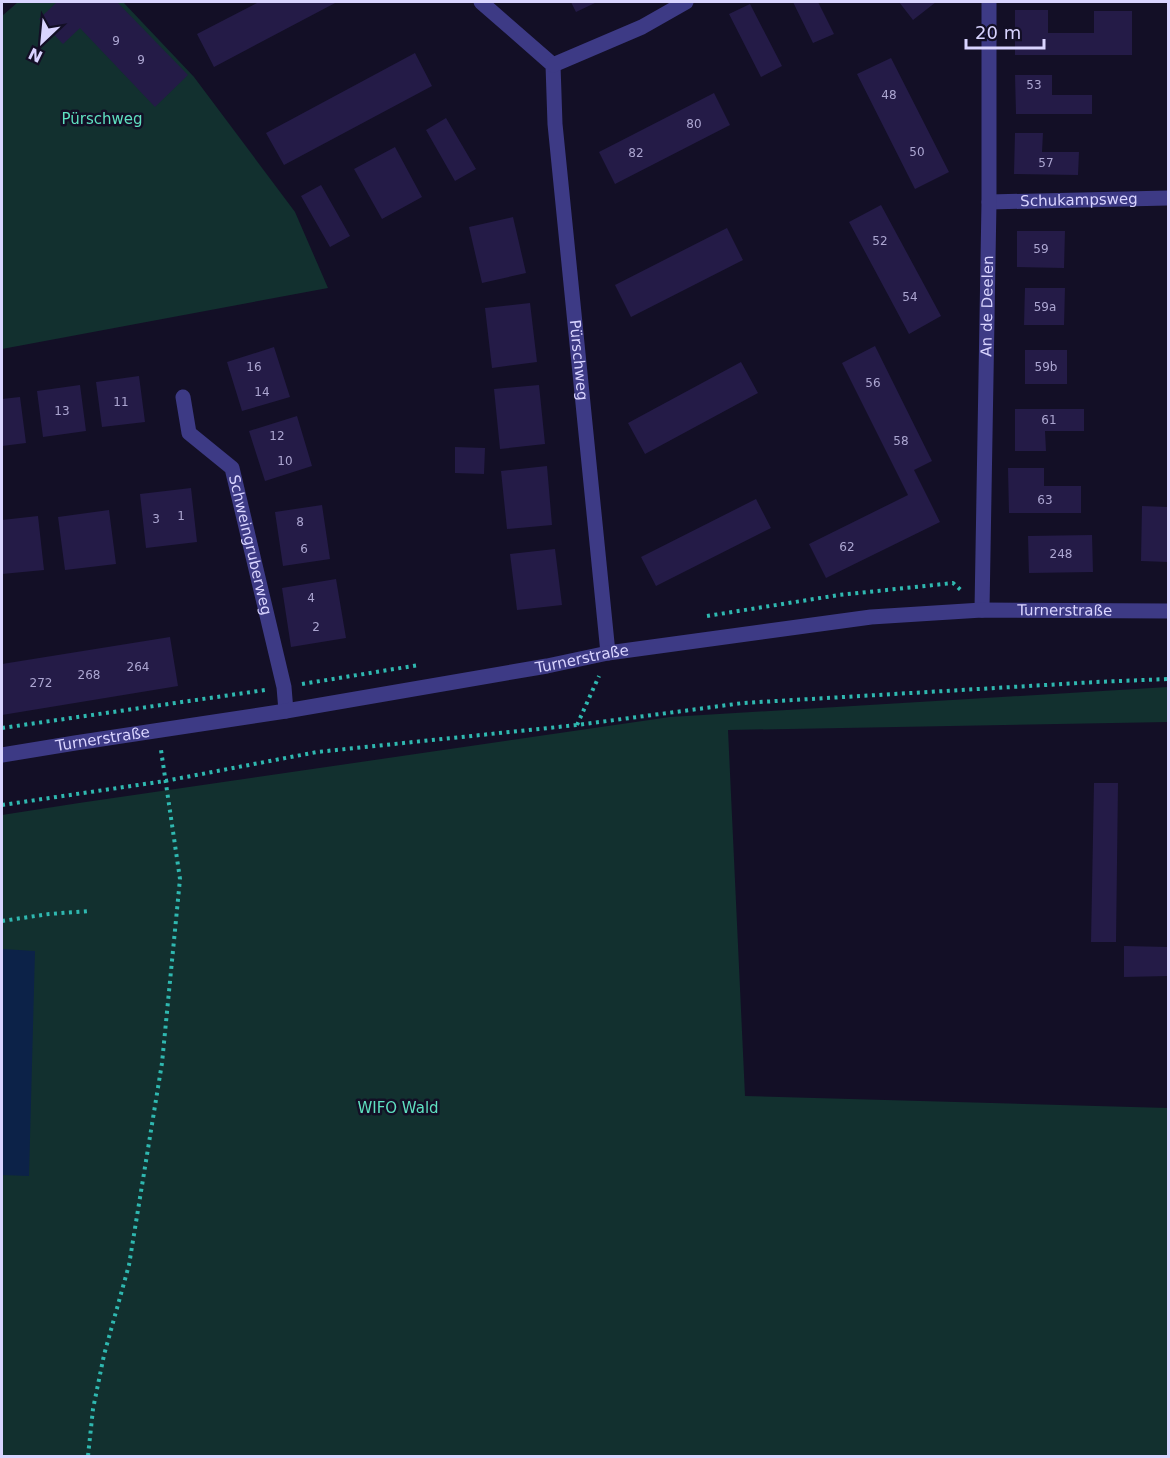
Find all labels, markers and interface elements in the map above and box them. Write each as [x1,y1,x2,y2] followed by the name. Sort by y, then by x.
[12,12,72,72] north arrow
[966,12,1044,50] scale bar
[975,22,1021,43] text: 20 m
[112,34,120,48] house number: 9
[25,44,46,67] text: N
[137,53,145,67] house number: 9
[1026,78,1042,92] house number: 53
[881,88,897,102] house number: 48
[61,110,143,128] park label: Pürschweg
[686,117,702,131] house number: 80
[909,145,925,159] house number: 50
[628,146,644,160] house number: 82
[1038,156,1054,170] house number: 57
[1020,190,1138,210] street label: Schukampsweg
[872,234,888,248] house number: 52
[1033,242,1049,256] house number: 59
[977,255,997,357] street label: An de Deelen
[902,290,918,304] house number: 54
[1034,300,1056,314] house number: 59a
[566,319,592,401] street label: Pürschweg
[246,360,262,374] house number: 16
[1035,360,1057,374] house number: 59b
[865,376,881,390] house number: 56
[254,385,270,399] house number: 14
[113,395,129,409] house number: 11
[54,404,70,418] house number: 13
[1041,413,1057,427] house number: 61
[269,429,285,443] house number: 12
[893,434,909,448] house number: 58
[277,454,293,468] house number: 10
[225,473,276,617] street label: Schweingruberweg
[1037,493,1053,507] house number: 63
[177,509,185,523] house number: 1
[152,512,160,526] house number: 3
[296,515,304,529] house number: 8
[839,540,855,554] house number: 62
[300,542,308,556] house number: 6
[1050,547,1072,561] house number: 248
[307,591,315,605] house number: 4
[1016,601,1112,620] street label: Turnerstraße
[312,620,320,634] house number: 2
[533,641,630,677] street label: Turnerstraße
[127,660,149,674] house number: 264
[78,668,100,682] house number: 268
[30,676,52,690] house number: 272
[53,723,151,755] street label: Turnerstraße
[357,1099,439,1117] park label: WIFO Wald

